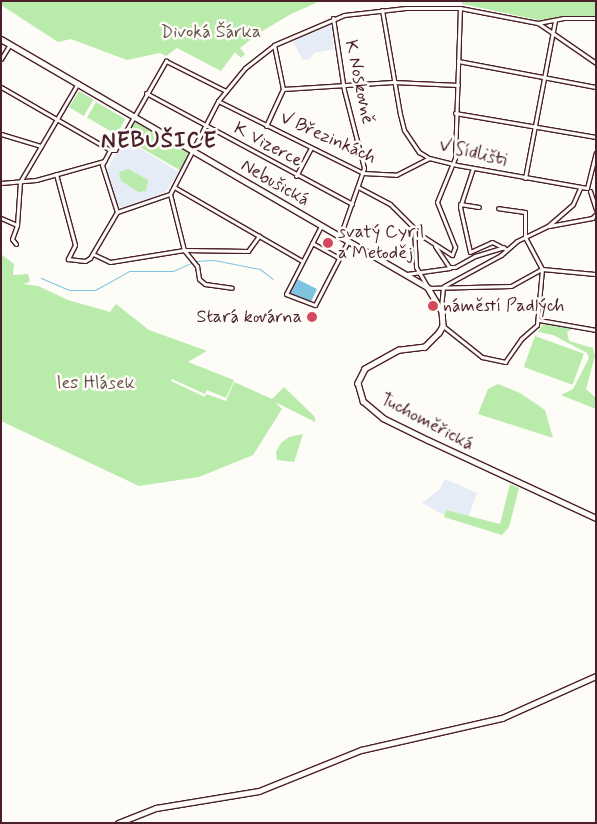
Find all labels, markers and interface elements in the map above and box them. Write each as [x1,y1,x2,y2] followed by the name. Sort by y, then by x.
[161,21,261,43] park label: Divoká Šárka
[340,38,378,126] street label: K Noskovně
[277,107,379,169] street label: V Březinkách
[230,118,306,172] street label: K Vizerce
[99,129,219,155] district label: NEBUŠICE
[436,135,510,171] street label: V Sídlišti
[237,155,313,211] street label: Nebušická
[338,222,424,264] place label: svatý Cyril a Metoděj
[322,237,334,249] marker: svatý Cyril a Metoděj
[443,295,564,317] place label: náměstí Padlých
[427,300,439,312] marker: náměstí Padlých
[196,306,302,328] place label: Stará kovárna
[306,311,318,323] marker: Stará kovárna
[57,372,135,394] park label: les Hlásek
[377,388,477,456] street label: Tuchoměřická

